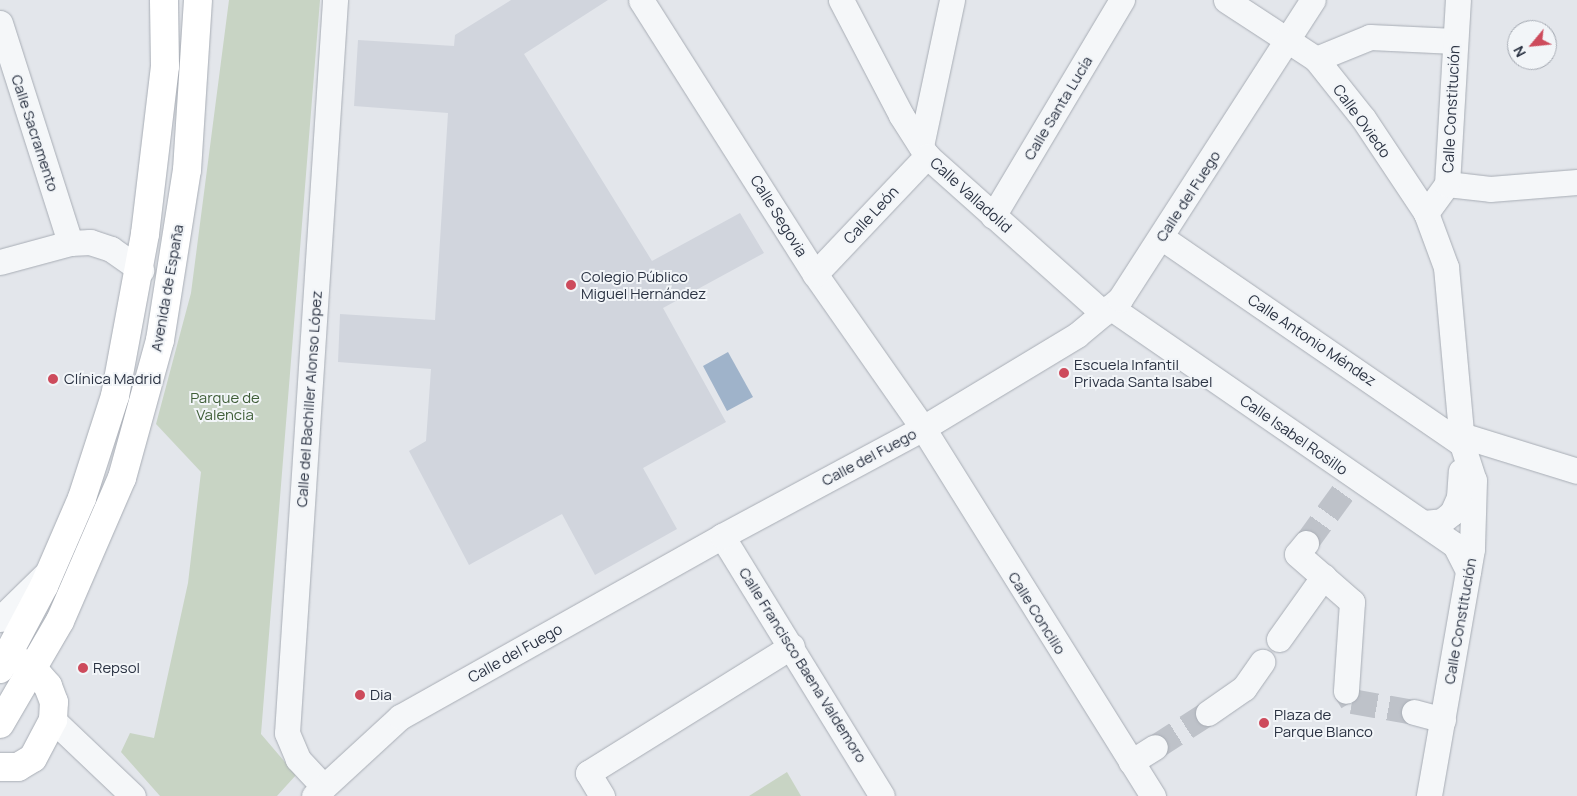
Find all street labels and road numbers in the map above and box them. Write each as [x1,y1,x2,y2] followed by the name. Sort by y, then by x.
[1439,45,1463,173] street label: Calle Constitución
[1020,53,1096,163] street label: Calle Santa Lucía
[8,72,62,194] street label: Calle Sacramento
[1329,81,1395,161] street label: Calle Oviedo
[1152,147,1224,245] street label: Calle del Fuego
[927,154,1015,236] street label: Calle Valladolid
[747,172,811,260] street label: Calle Segovia
[840,183,902,247] street label: Calle León
[147,223,187,353] street label: Avenida de España
[292,290,326,508] street label: Calle del Bachiller Alonso López
[1244,290,1380,390] street label: Calle Antonio Méndez
[1237,391,1351,479] street label: Calle Isabel Rosillo
[818,424,920,490] street label: Calle del Fuego
[1440,556,1480,686] street label: Calle Constitución
[735,564,871,766] street label: Calle Francisco Baena Valdemoro
[1005,568,1069,658] street label: Calle Concilio
[465,620,565,686] street label: Calle del Fuego

